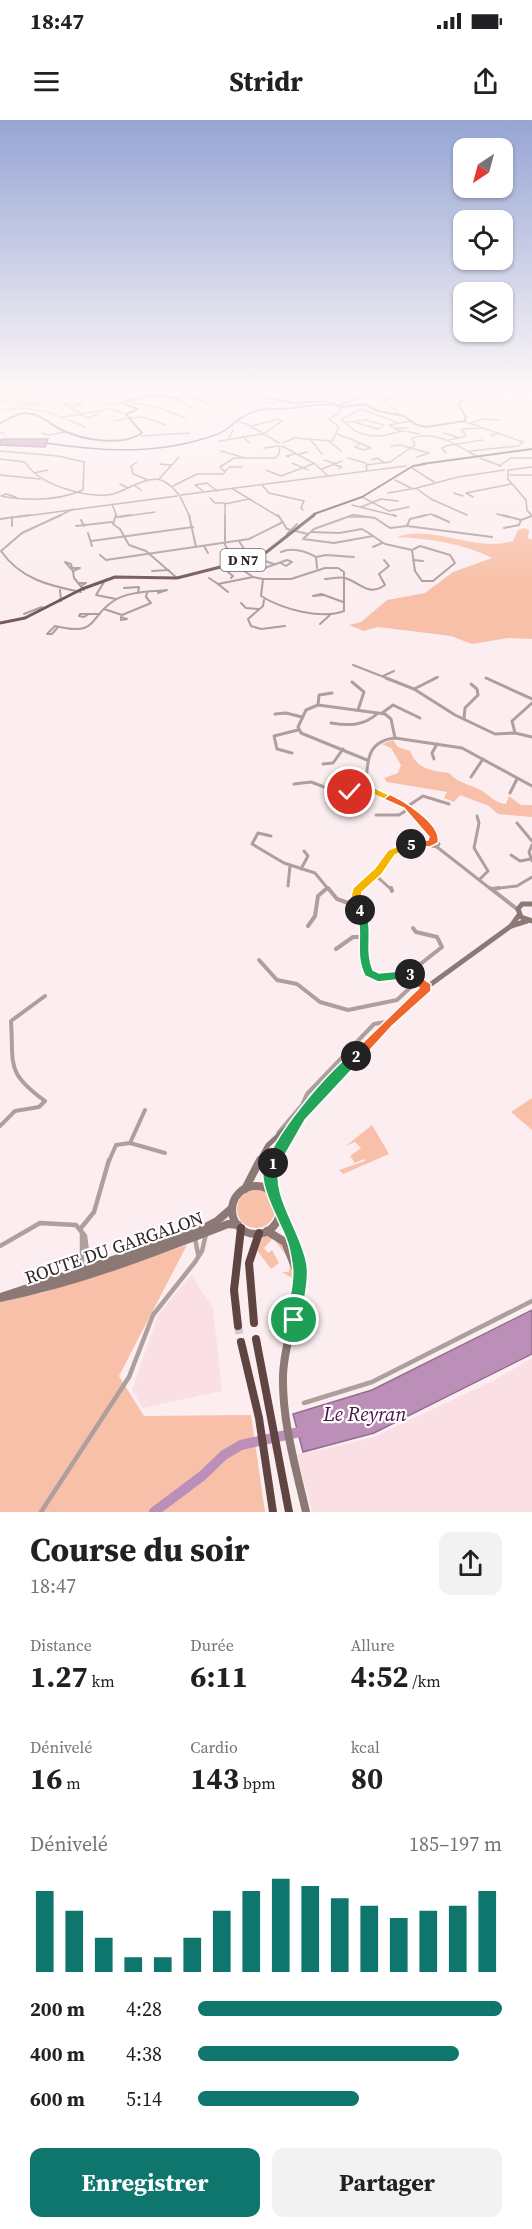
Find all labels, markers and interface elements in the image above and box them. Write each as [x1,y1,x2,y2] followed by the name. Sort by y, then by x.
[30,6,84,36] text: 18:47
[229,63,303,100] text: Stridr
[30,65,63,98] icon: menu
[469,65,502,98] icon: share
[453,138,513,198] north arrow
[453,138,513,342] map controls
[453,210,513,270] button: locate
[453,282,513,342] button: layers
[220,549,266,571] road number: D N7
[324,766,375,817] pin
[333,775,366,808] icon: check
[396,829,426,859] pin: 5
[407,833,415,855] text: 5
[345,895,375,925] pin: 4
[356,899,364,921] text: 4
[395,959,425,989] pin: 3
[406,963,414,985] text: 3
[341,1041,371,1071] pin: 2
[352,1045,360,1067] text: 2
[258,1148,288,1178] pin: 1
[269,1152,277,1174] text: 1
[21,1205,206,1290] street label: ROUTE DU GARGALON
[268,1294,319,1345] pin
[277,1303,310,1336] icon: arrive
[322,1400,407,1428] water label: Le Reyran
[30,1527,249,1572] text: Course du soir
[439,1532,502,1595] button: share
[30,1572,76,1600] text: 18:47
[30,1634,92,1656] text: Distance
[190,1634,234,1656] text: Durée
[351,1634,395,1656] text: Allure
[30,1656,88,1697] text: 1.27
[190,1656,248,1697] text: 6:11
[351,1656,408,1697] text: 4:52
[88,1670,115,1692] text: km
[408,1670,441,1692] text: /km
[30,1736,92,1758] text: Dénivelé
[190,1736,238,1758] text: Cardio
[351,1736,380,1758] text: kcal
[30,1758,63,1799] text: 16
[190,1758,239,1799] text: 143
[351,1758,383,1799] text: 80
[63,1772,81,1794] text: m
[239,1772,276,1794] text: bpm
[30,1830,108,1858] text: Dénivelé
[409,1830,502,1858] text: 185–197 m
[30,1995,85,2023] text: 200 m
[126,1995,162,2023] text: 4:28
[30,2040,85,2068] text: 400 m
[126,2040,162,2068] text: 4:38
[30,2085,85,2113] text: 600 m
[126,2085,162,2113] text: 5:14
[30,2148,260,2217] button: Enregistrer
[272,2148,502,2217] button: Partager

